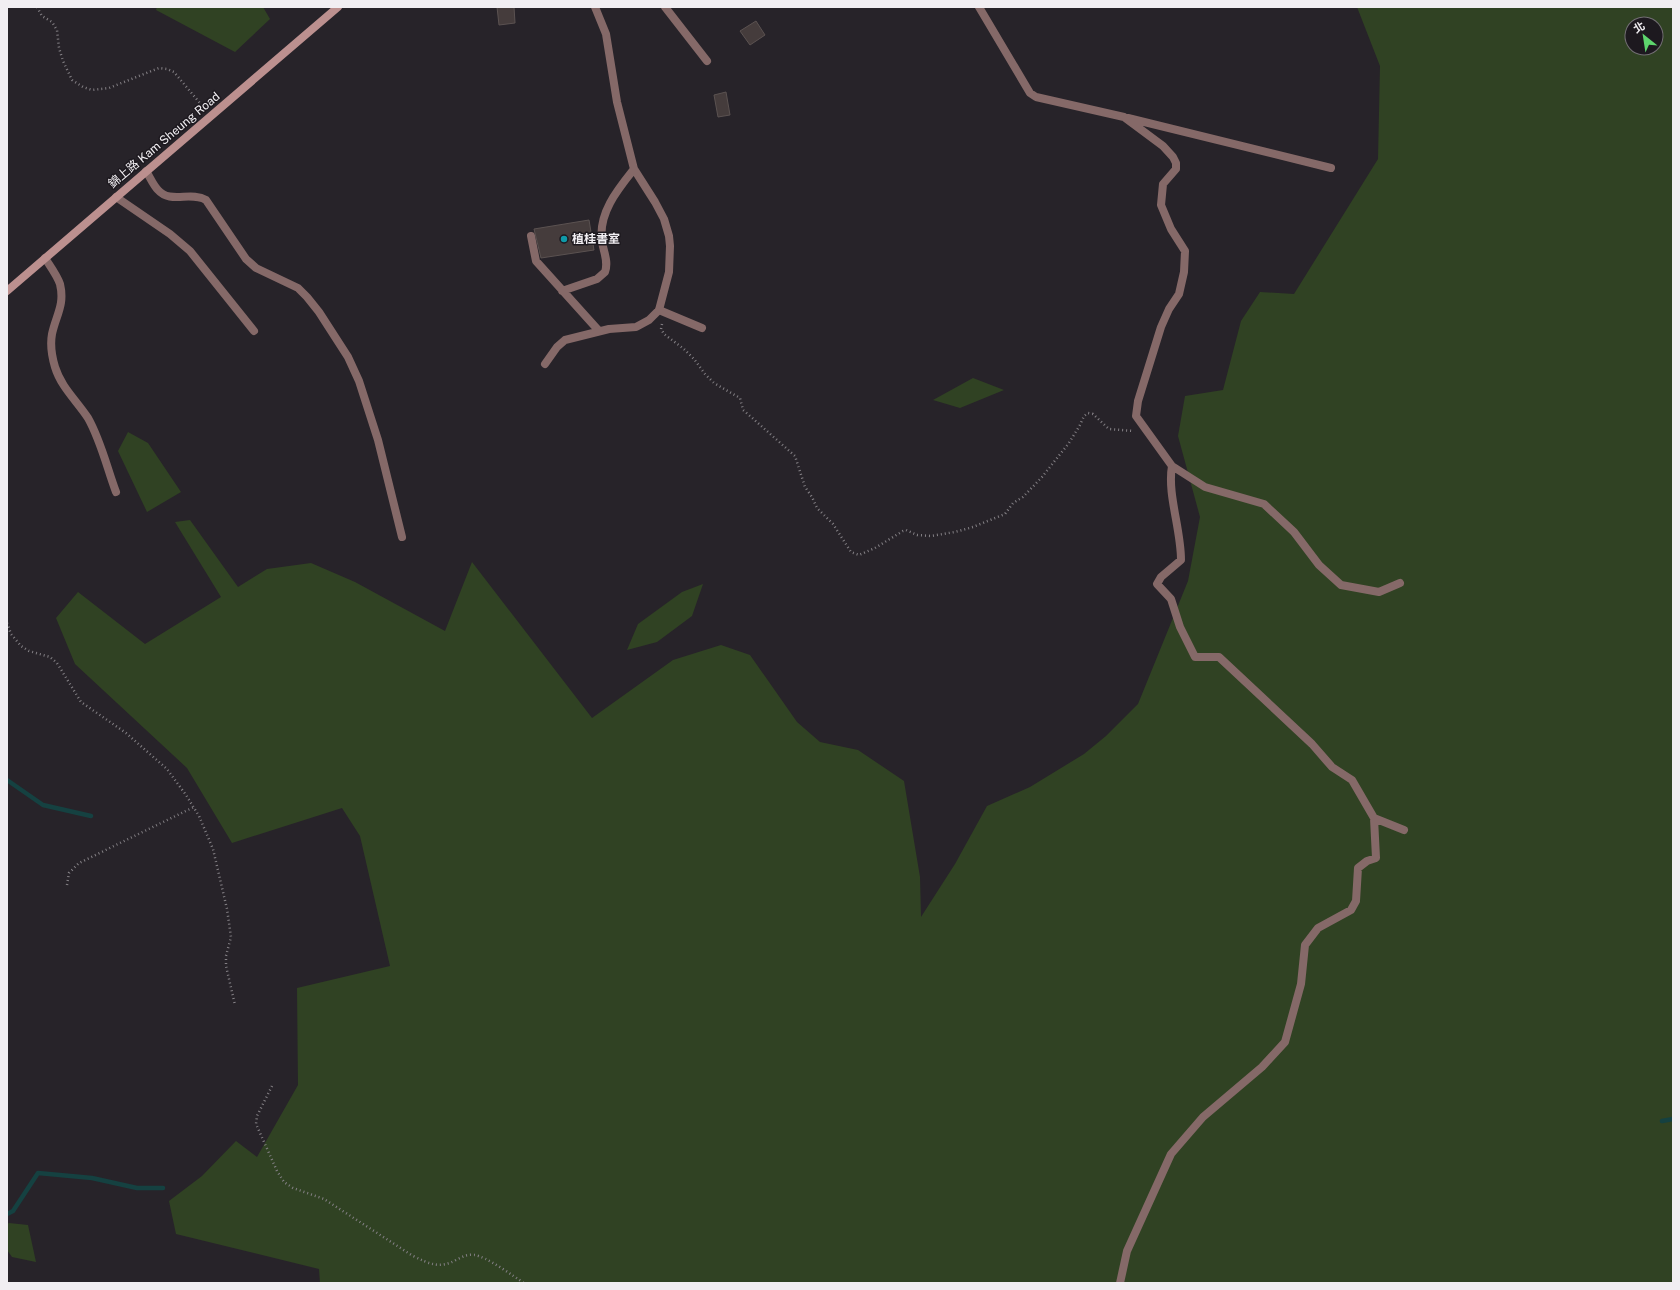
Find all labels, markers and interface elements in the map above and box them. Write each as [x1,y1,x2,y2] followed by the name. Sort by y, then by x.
[1624,16,1664,56] north arrow
[1631,19,1647,35] text: 北
[105,89,223,191] street label: 錦上路 Kam Sheung Road
[572,232,620,246] place label: 植桂書室
[559,234,569,244] marker: 植桂書室

